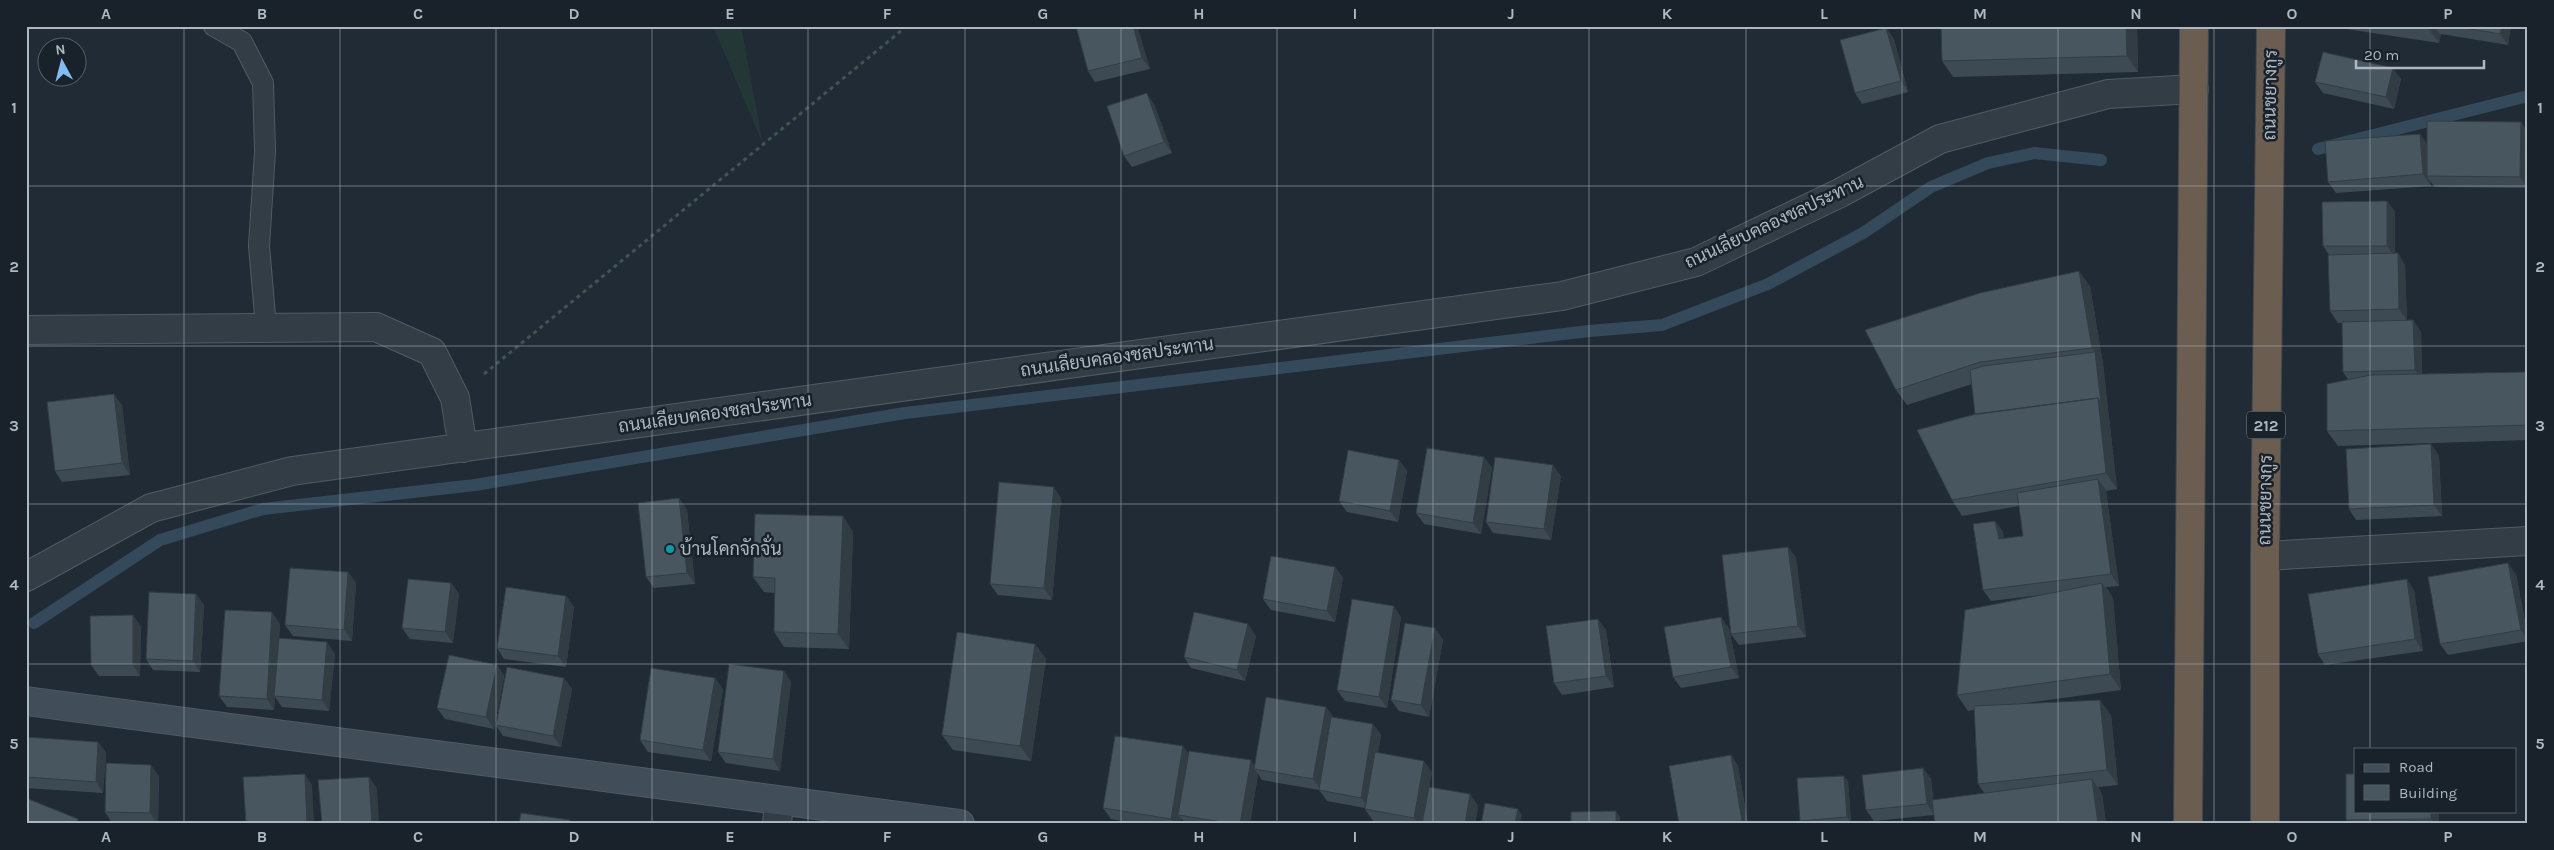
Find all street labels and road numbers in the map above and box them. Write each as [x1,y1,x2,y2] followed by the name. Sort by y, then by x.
[2258,49,2284,141] street label: ถนนชยางกูร
[1680,169,1867,273] street label: ถนนเลียบคลองชลประทาน
[1019,331,1215,381] street label: ถนนเลียบคลองชลประทาน
[617,387,813,437] street label: ถนนเลียบคลองชลประทาน
[2247,412,2285,438] road number: 212
[2253,454,2279,546] street label: ถนนชยางกูร

